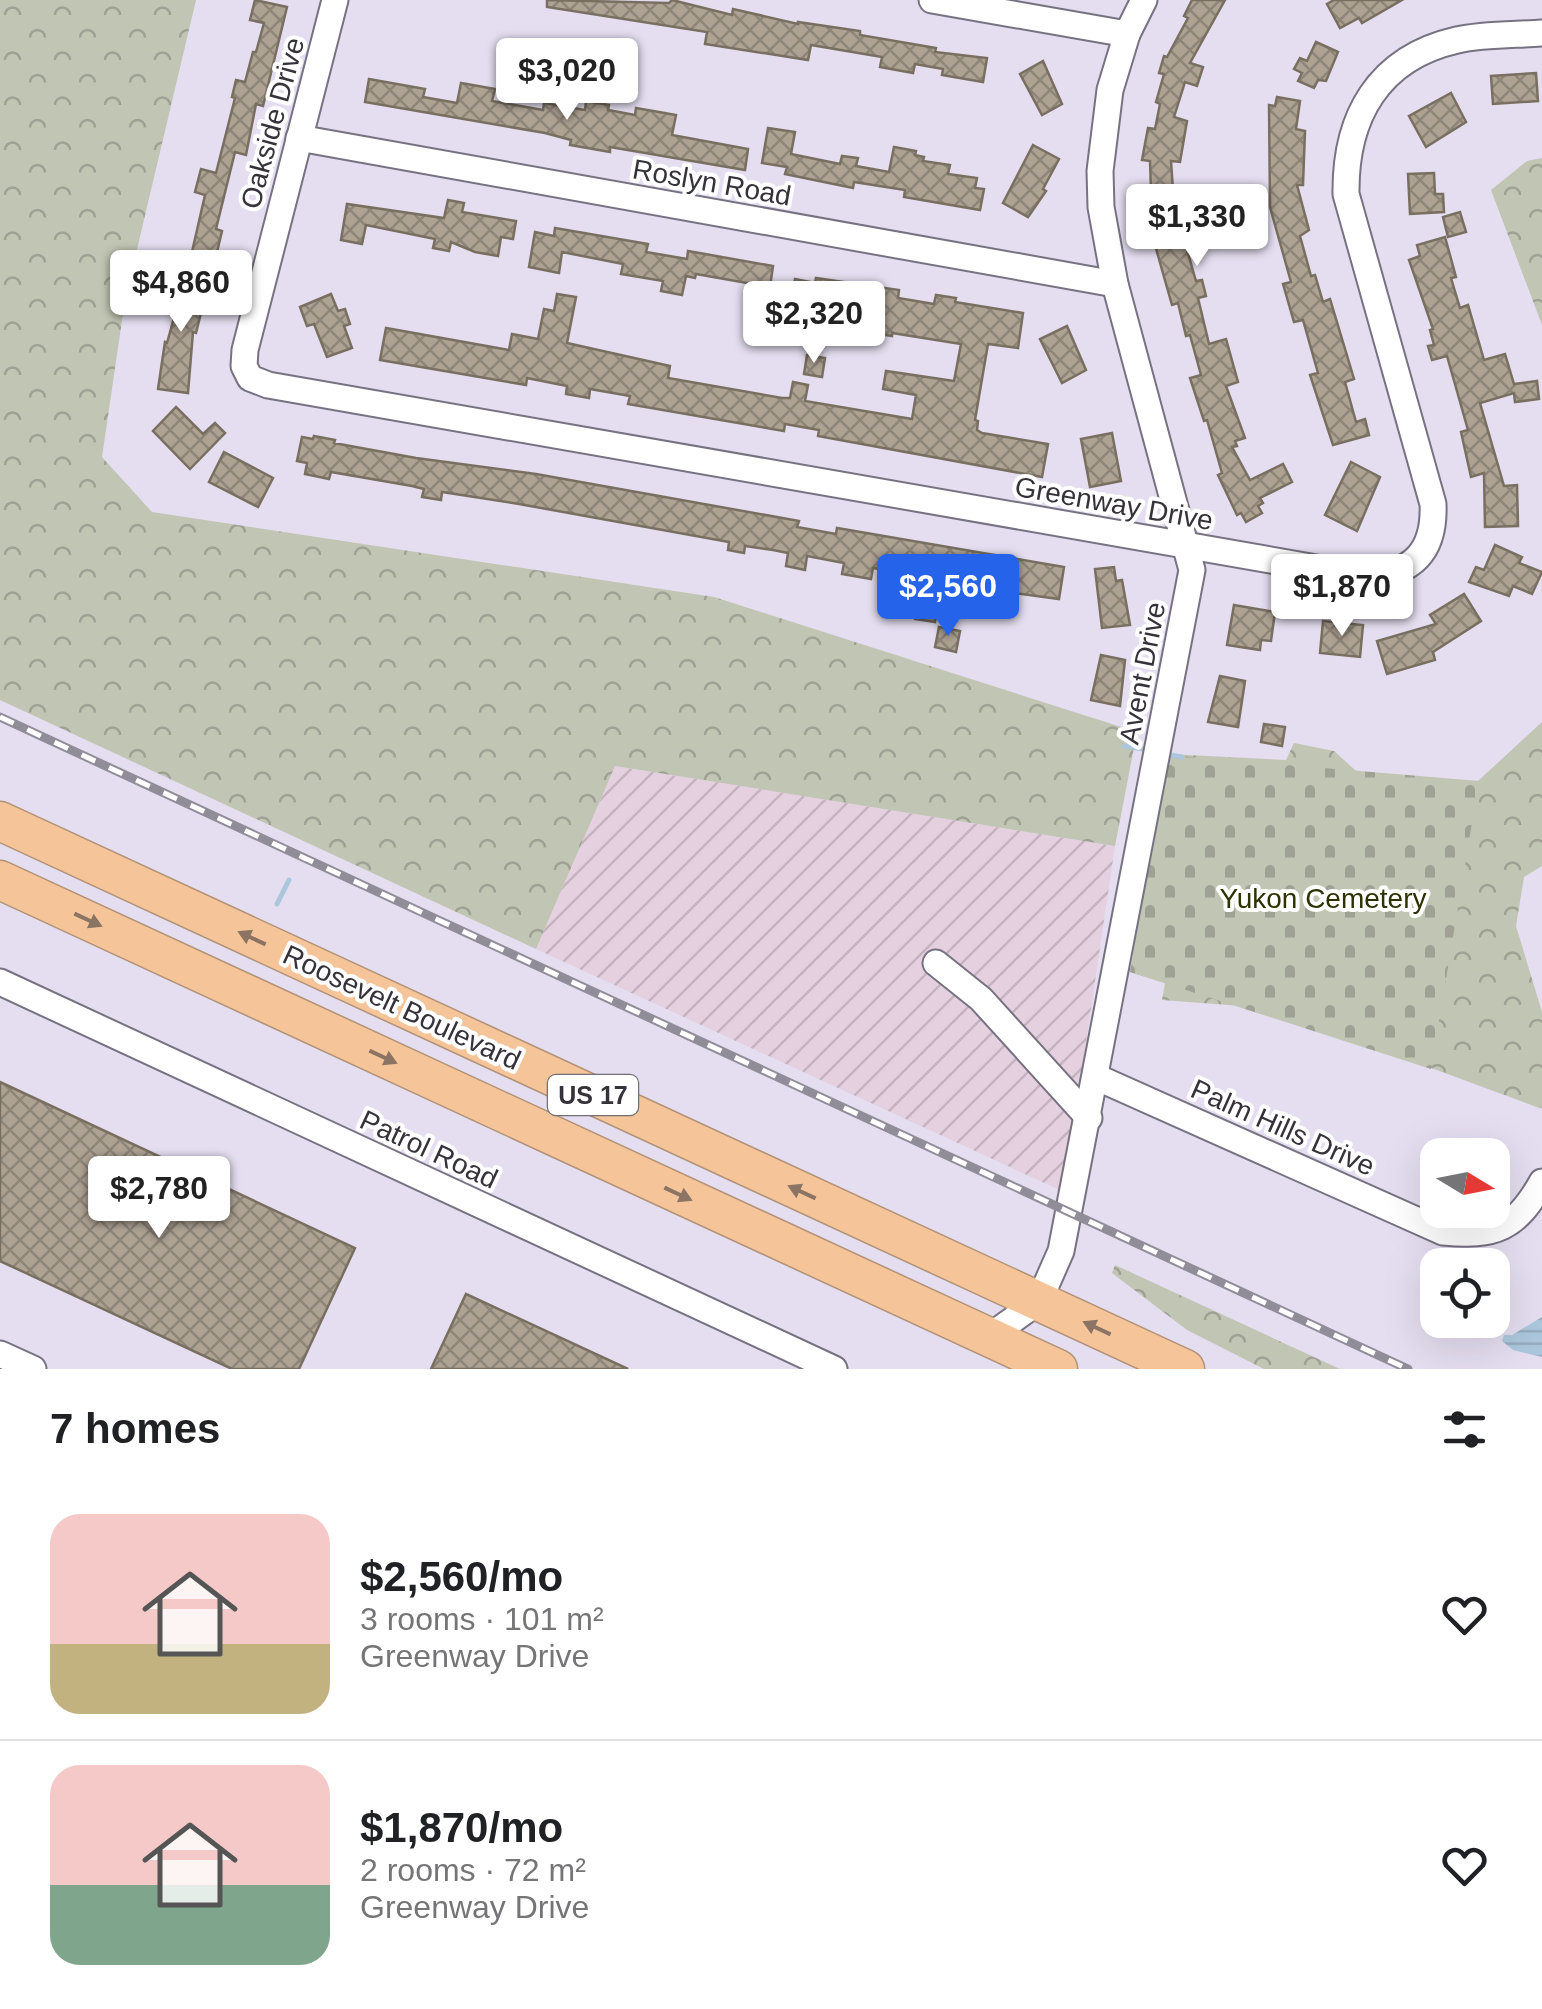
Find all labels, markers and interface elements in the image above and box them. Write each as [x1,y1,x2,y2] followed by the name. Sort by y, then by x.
[235,34,310,212] street label: Oakside Drive
[486,38,648,123] pin: $3,020
[518,52,616,88] text: $3,020
[630,153,794,212] street label: Roslyn Road
[1116,184,1278,269] pin: $1,330
[1148,198,1246,234] text: $1,330
[100,250,262,335] pin: $4,860
[132,264,230,300] text: $4,860
[733,281,895,366] pin: $2,320
[765,295,863,331] text: $2,320
[1012,471,1215,536] street label: Greenway Drive
[867,554,1029,639] pin: $2,560
[1261,554,1423,639] pin: $1,870
[899,568,997,604] text: $2,560
[1293,568,1391,604] text: $1,870
[1114,599,1171,747] street label: Avent Drive
[1220,883,1427,914] park label: Yukon Cemetery
[74,912,103,929] one-way arrow
[238,929,267,946] one-way arrow
[278,939,525,1076] street label: Roosevelt Boulevard
[369,1049,398,1065] one-way arrow
[1186,1073,1379,1182] street label: Palm Hills Drive
[548,1075,638,1115] road number: US 17
[355,1104,502,1195] street label: Patrol Road
[1420,1138,1510,1228] north arrow
[1420,1138,1510,1338] map controls
[78,1156,240,1241] pin: $2,780
[110,1170,208,1206] text: $2,780
[787,1183,816,1200] one-way arrow
[664,1185,693,1202] one-way arrow
[1420,1248,1510,1338] button: locate
[1082,1320,1111,1336] one-way arrow
[1437,1402,1492,1457] icon: filters
[50,1405,220,1452] text: 7 homes
[360,1553,563,1600] text: $2,560/mo
[130,1554,250,1674] icon: home
[1437,1587,1492,1642] icon: heart
[360,1601,604,1637] text: 3 rooms · 101 m²
[360,1638,589,1674] text: Greenway Drive
[360,1804,563,1851] text: $1,870/mo
[130,1805,250,1925] icon: home
[1437,1838,1492,1893] icon: heart
[360,1852,586,1888] text: 2 rooms · 72 m²
[360,1889,589,1925] text: Greenway Drive

